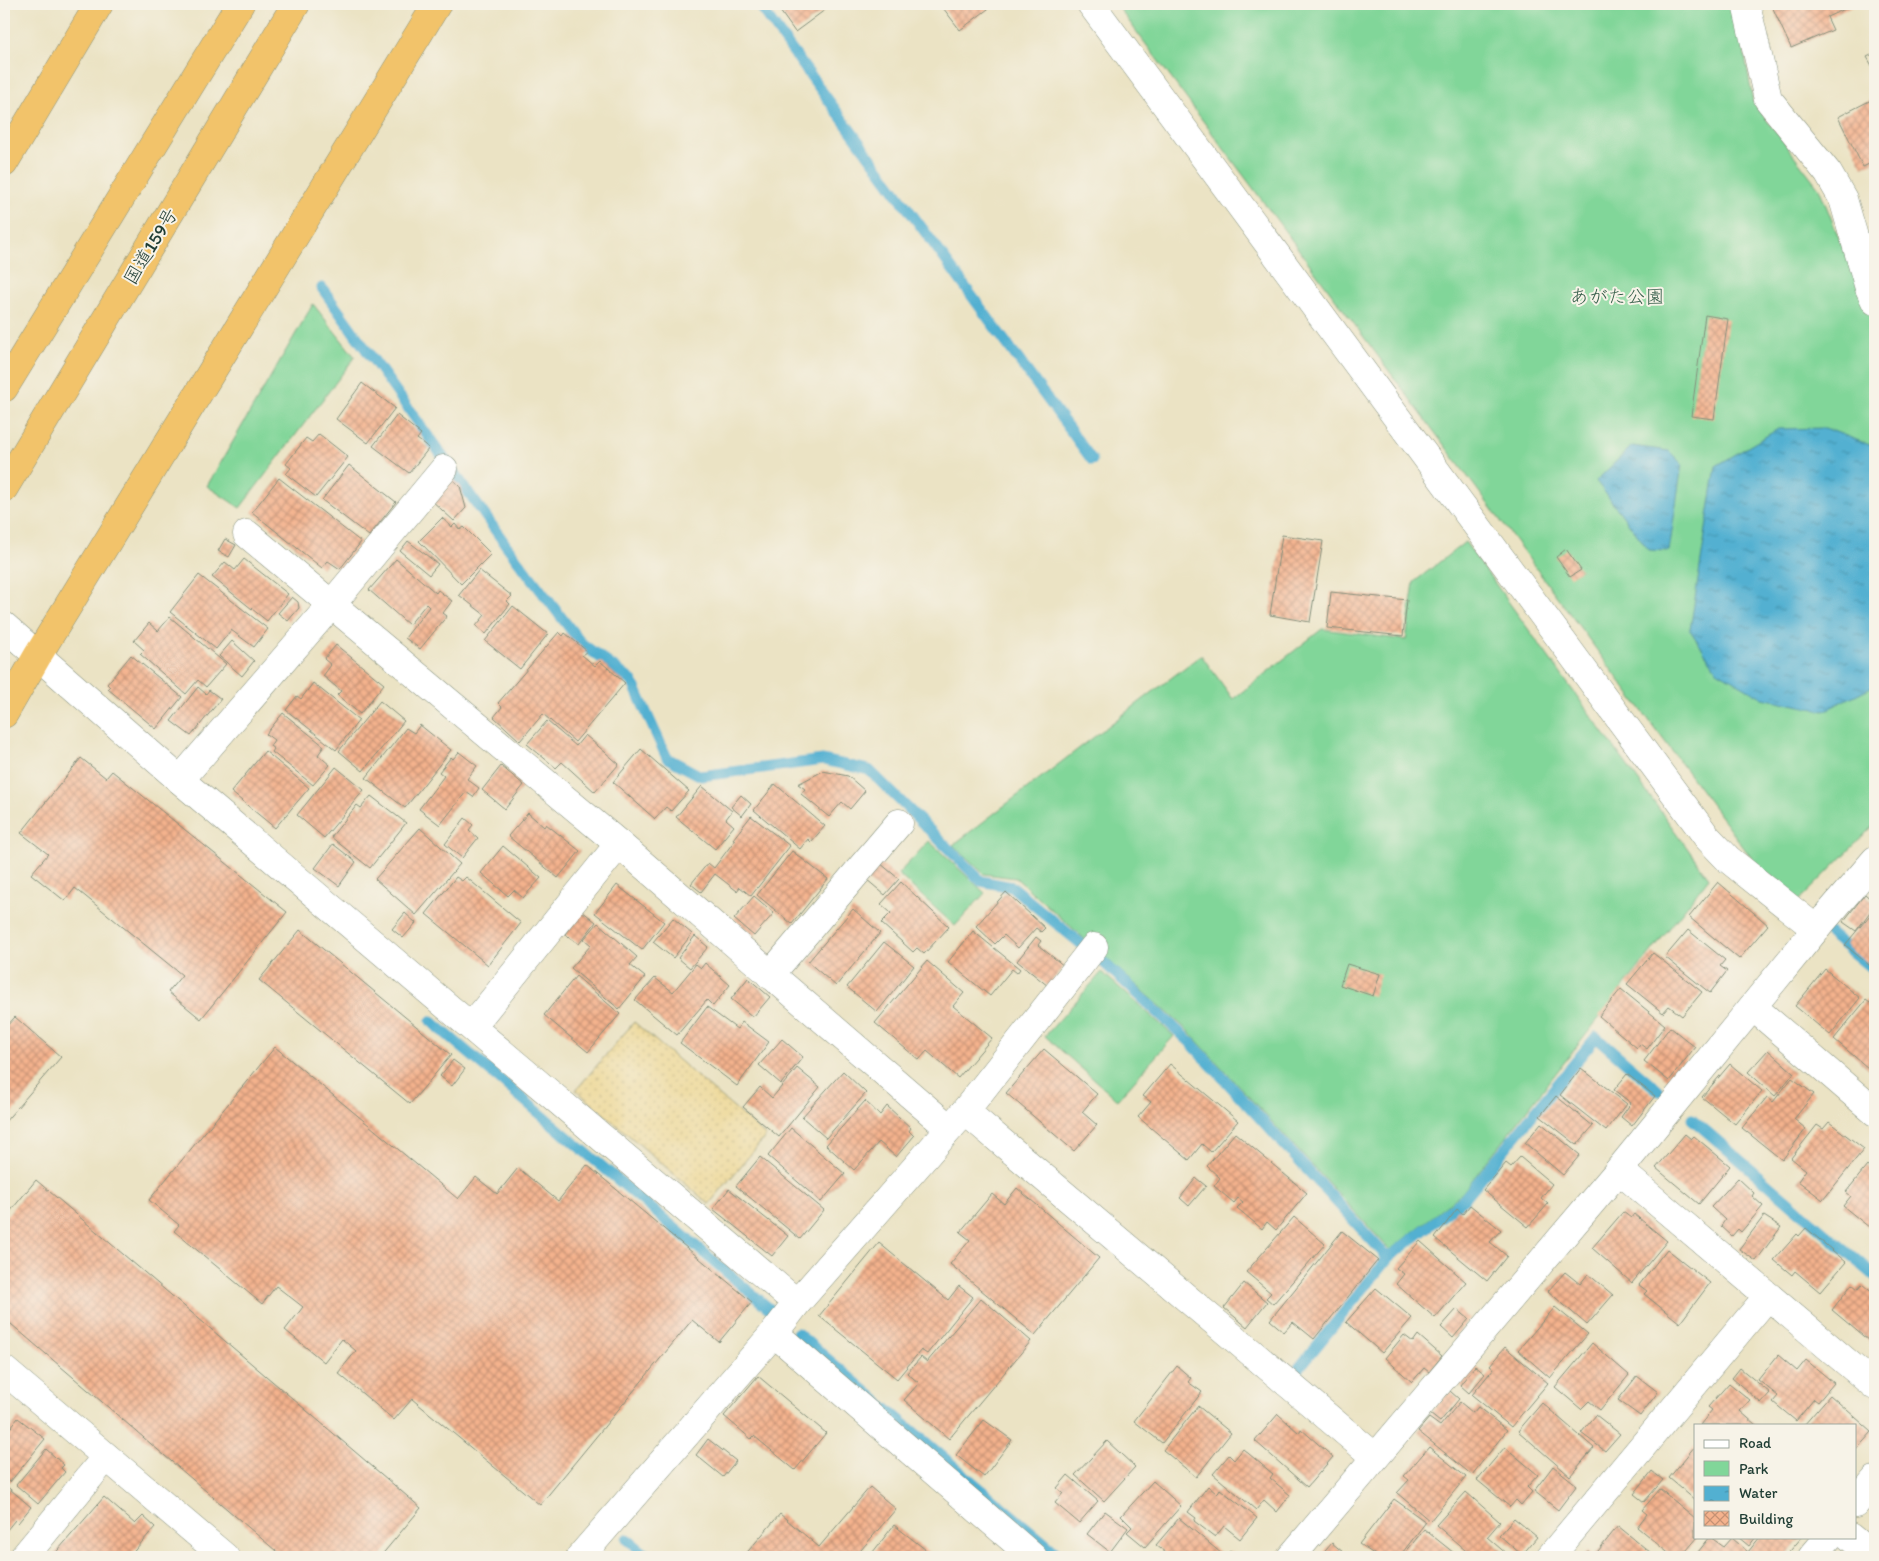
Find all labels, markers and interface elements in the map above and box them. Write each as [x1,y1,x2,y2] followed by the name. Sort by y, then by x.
[118,204,182,289] street label: 国道159号
[1569,285,1665,308] park label: あがた公園
[1694,1424,1856,1538] legend
[1739,1434,1772,1452] text: Road
[1739,1460,1769,1478] text: Park
[1739,1484,1778,1502] text: Water
[1739,1510,1793,1528] text: Building

